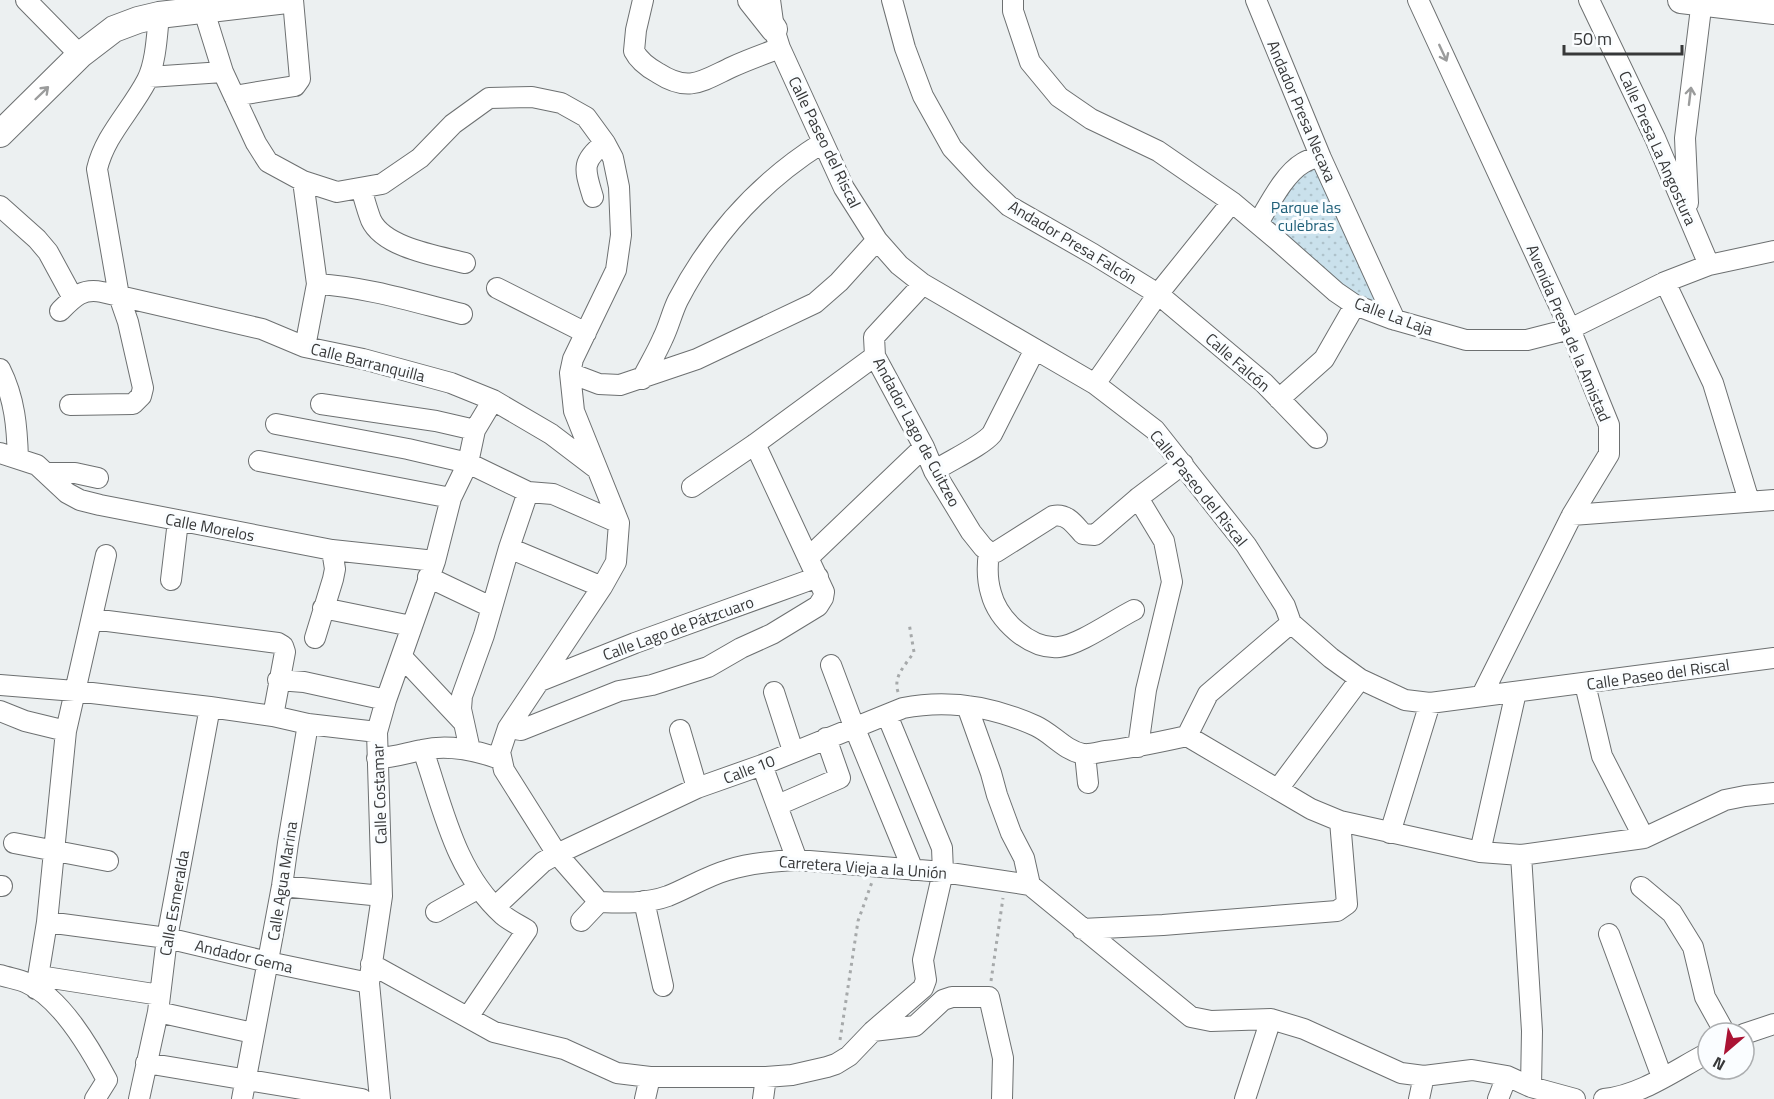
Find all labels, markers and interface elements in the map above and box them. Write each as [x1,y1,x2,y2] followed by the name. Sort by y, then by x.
[1564,18,1682,56] scale bar
[1573,25,1612,52] text: 50 m
[1261,37,1343,185] street label: Andador Presa Necaxa
[1437,44,1449,62] one-way arrow
[1613,67,1703,229] street label: Calle Presa La Angostura
[783,72,867,212] street label: Calle Paseo del Riscal
[35,86,50,101] one-way arrow
[1684,87,1695,107] one-way arrow
[1004,194,1142,290] street label: Andador Presa Falcón
[1271,195,1341,237] park label: Parque las culebras
[1521,241,1617,425] street label: Avenida Presa de la Amistad
[1351,291,1437,341] street label: Calle La Laja
[1200,327,1276,397] street label: Calle Falcón
[308,336,428,388] street label: Calle Barranquilla
[867,353,967,511] street label: Andador Lago de Cuitzeo
[1144,425,1254,551] street label: Calle Paseo del Riscal
[163,507,257,547] street label: Calle Morelos
[599,589,757,667] street label: Calle Lago de Pátzcuaro
[1585,652,1731,696] street label: Calle Paseo del Riscal
[365,743,393,845] street label: Calle Costamar
[720,748,778,790] street label: Calle 10
[261,820,303,942] street label: Calle Agua Marina
[153,848,195,958] street label: Calle Esmeralda
[778,849,948,885] street label: Carretera Vieja a la Unión
[193,933,295,979] street label: Andador Gema
[1696,1021,1756,1081] north arrow
[1708,1051,1729,1077] text: N

